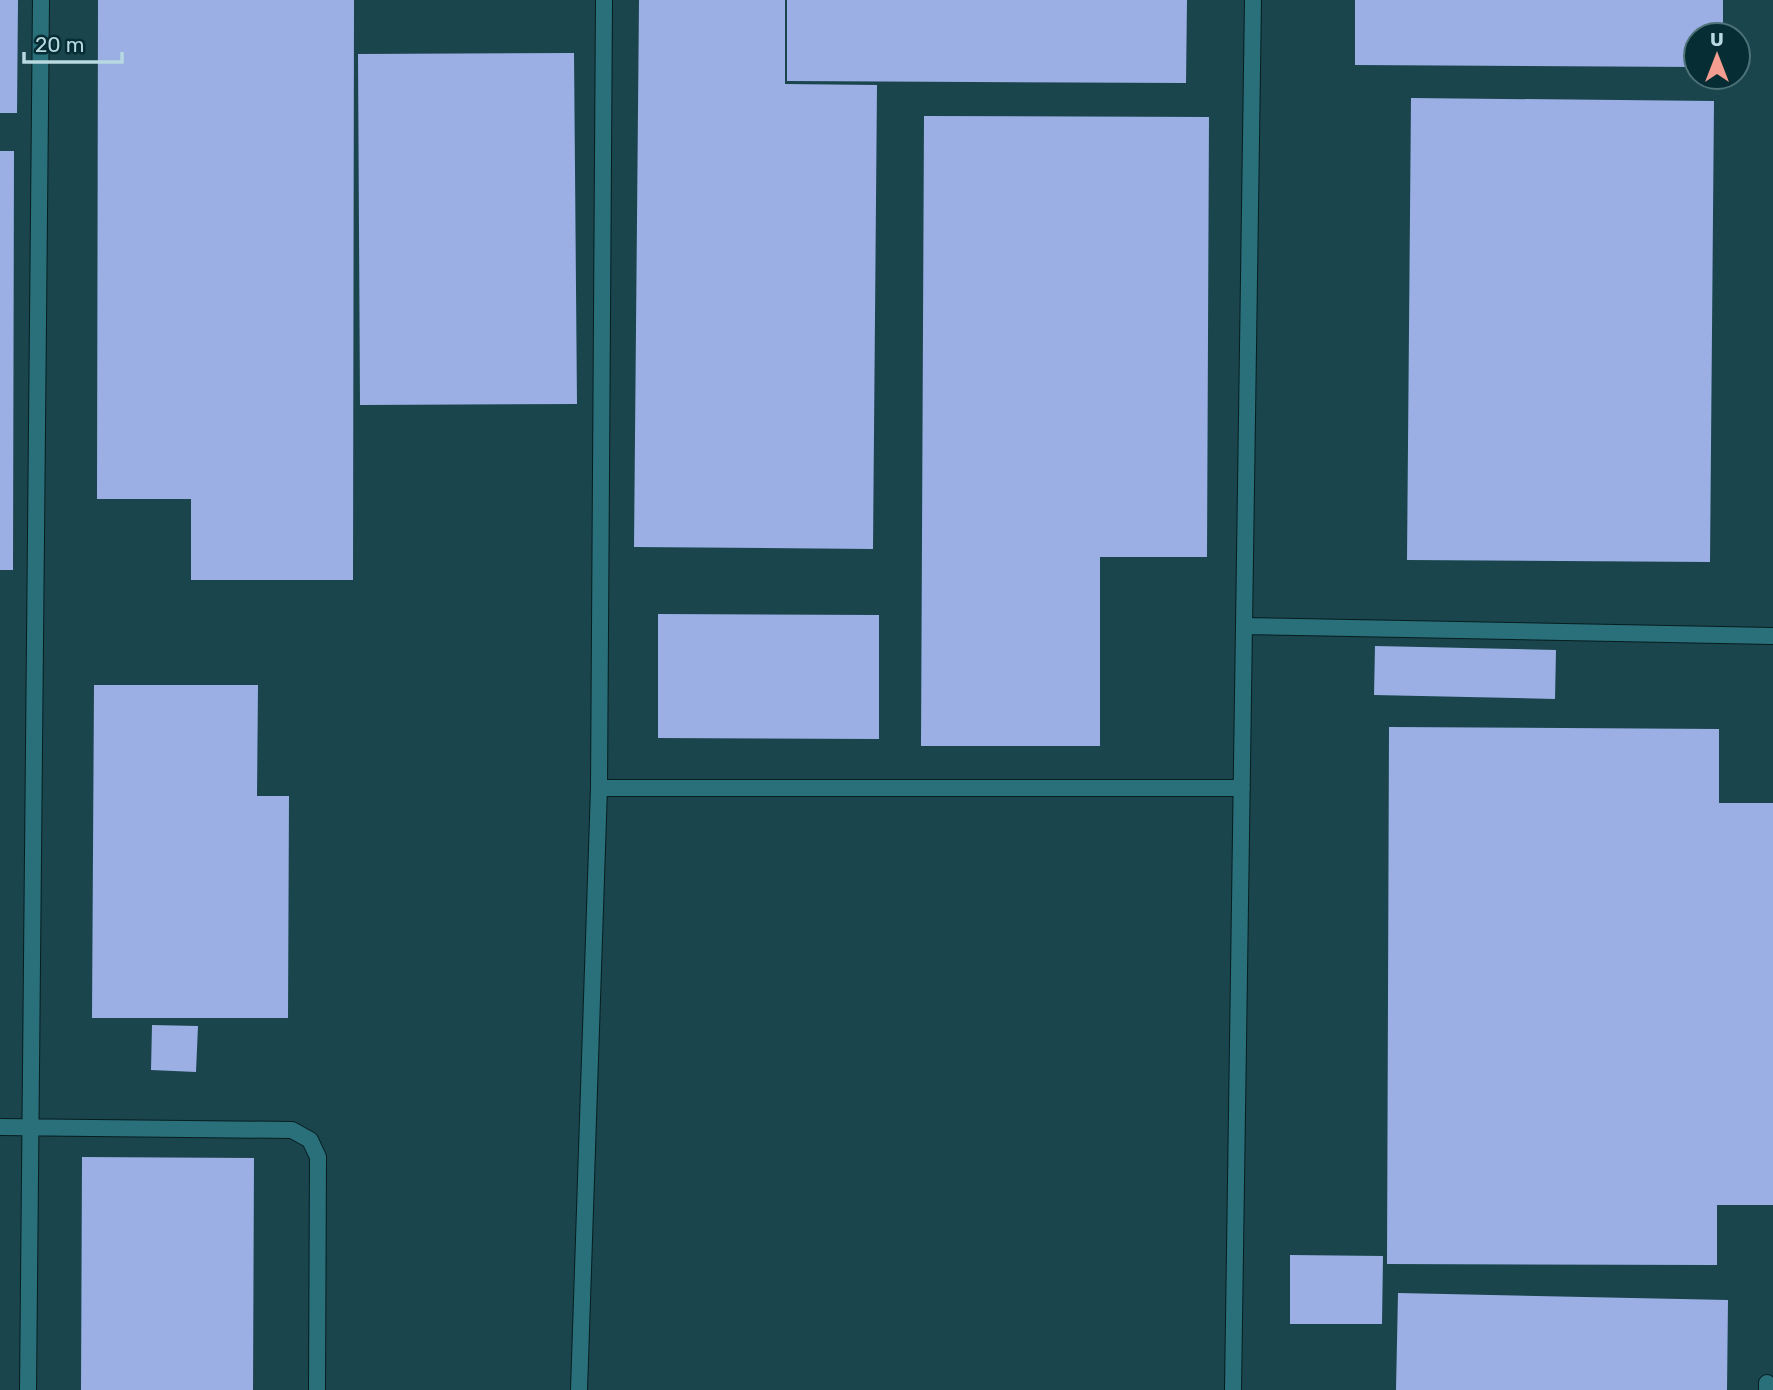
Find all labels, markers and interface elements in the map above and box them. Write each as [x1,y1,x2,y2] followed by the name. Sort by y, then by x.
[24,21,122,65] scale bar
[1682,21,1752,91] north arrow
[1710,28,1724,51] text: U
[35,32,84,57] text: 20 m

